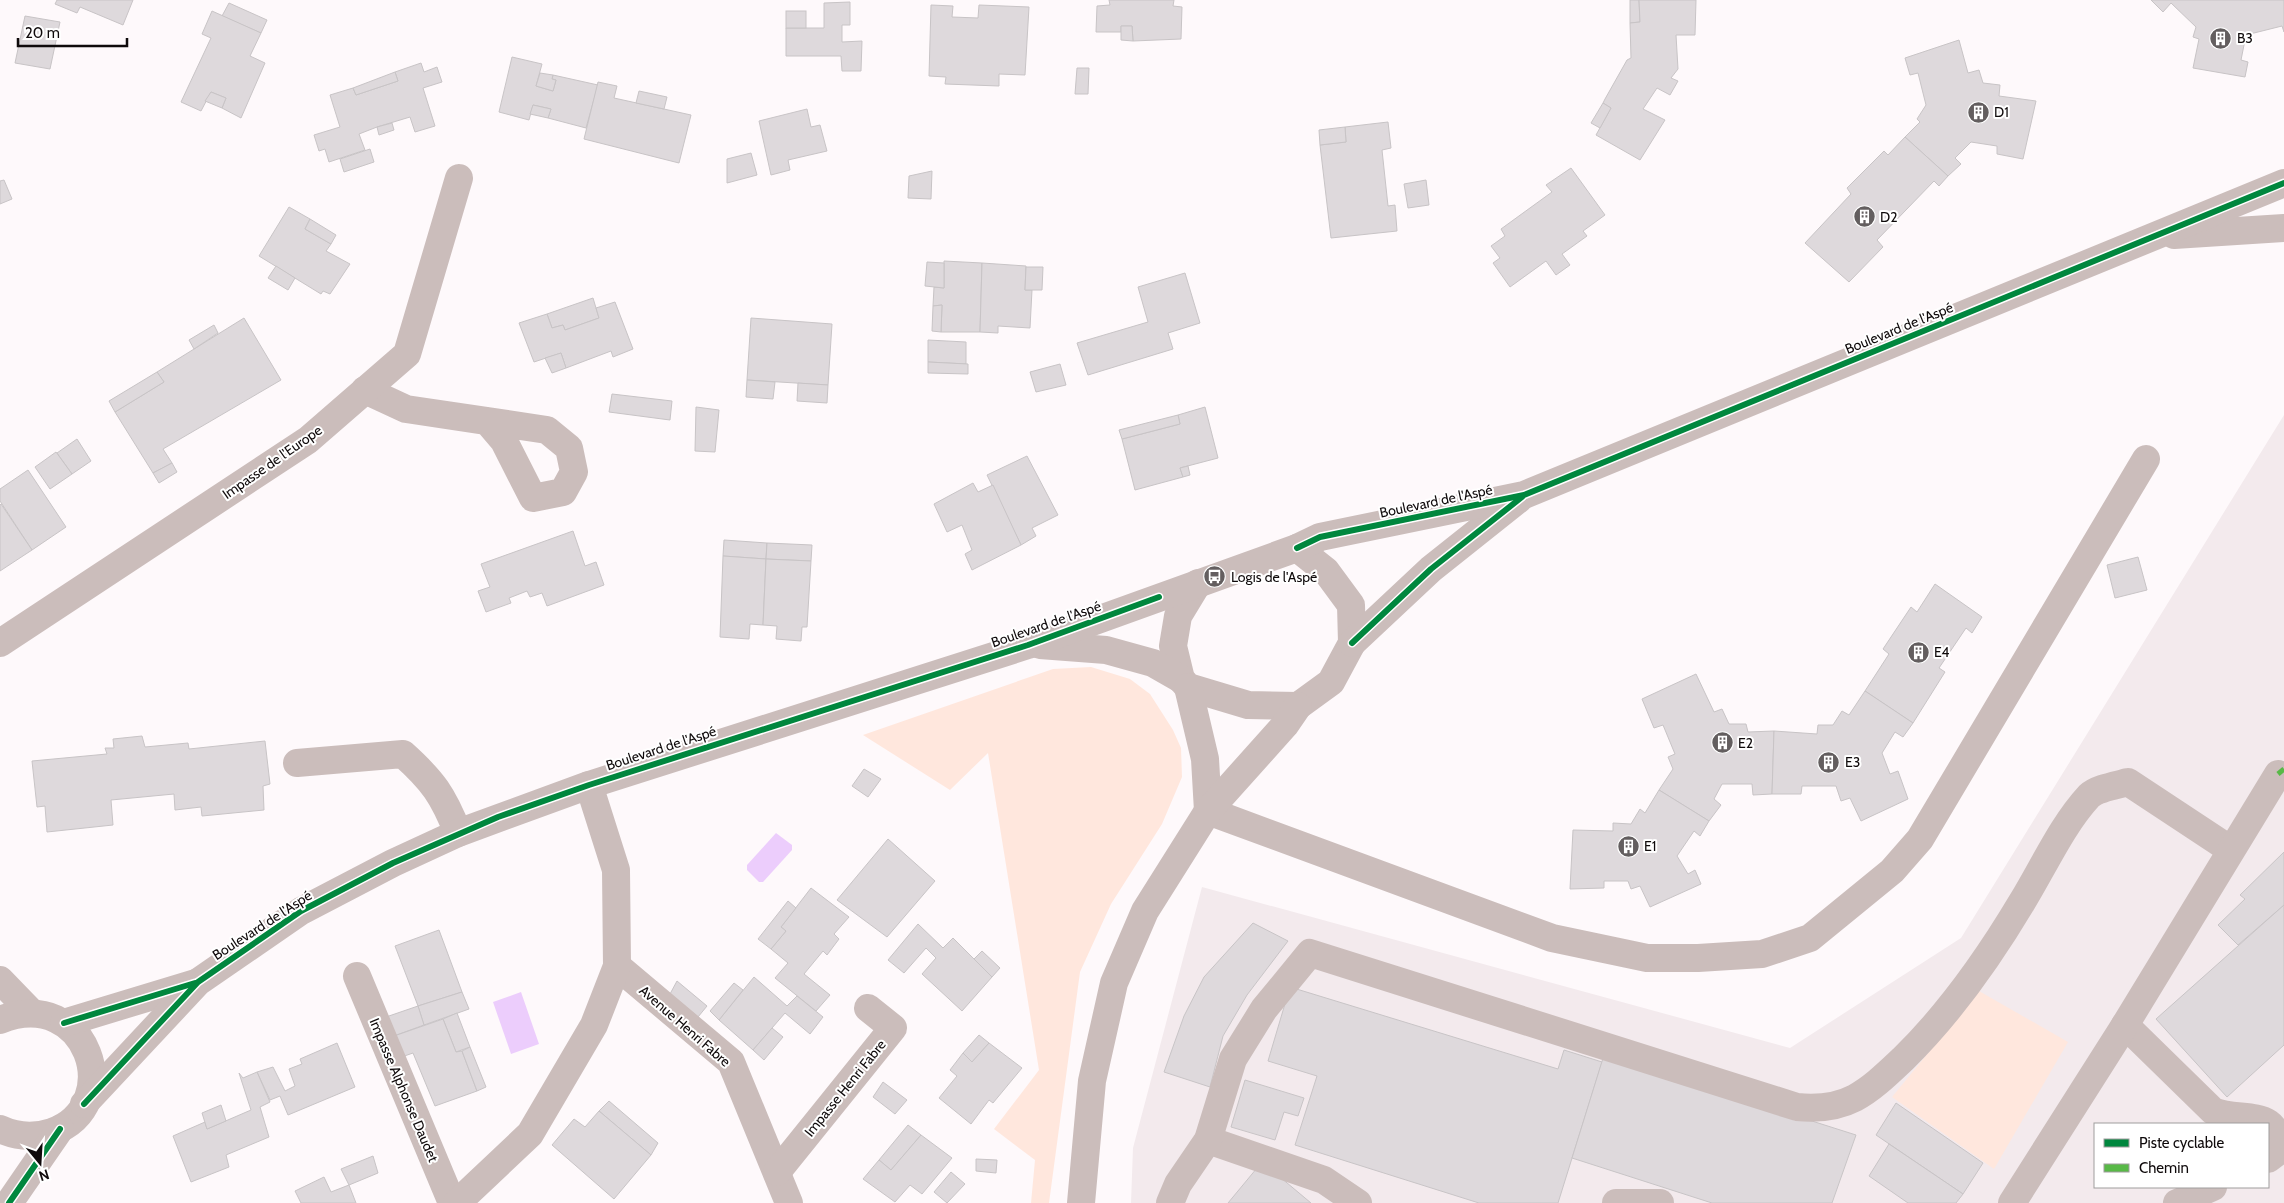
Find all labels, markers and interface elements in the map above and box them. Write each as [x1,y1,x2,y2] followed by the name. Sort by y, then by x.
[18,15,126,47] scale bar
[25,24,60,42] text: 20 m
[2209,26,2233,50] building icon: B3
[2237,29,2253,47] place label: B3
[1966,100,1990,124] building icon: D1
[1994,103,2009,121] place label: D1
[1852,205,1876,229] building icon: D2
[1880,208,1898,226] place label: D2
[1842,298,1956,358] street label: Boulevard de l'Aspé
[219,421,325,503] street label: Impasse de l'Europe
[1378,480,1494,522] street label: Boulevard de l'Aspé
[1203,565,1227,589] bus stop icon: Logis de l'Aspé
[1231,568,1317,586] place label: Logis de l'Aspé
[989,597,1103,651] street label: Boulevard de l'Aspé
[1906,640,1930,664] building icon: E4
[1934,643,1949,661] place label: E4
[604,722,718,774] street label: Boulevard de l'Aspé
[1710,731,1734,755] building icon: E2
[1738,734,1753,752] place label: E2
[1817,750,1841,774] building icon: E3
[1845,753,1860,771] place label: E3
[1616,834,1640,858] building icon: E1
[1644,837,1656,855] place label: E1
[209,886,315,964] street label: Boulevard de l'Aspé
[636,981,734,1071] street label: Avenue Henri Fabre
[365,1015,443,1165] street label: Impasse Alphonse Daudet
[800,1036,890,1140] street label: Impasse Henri Fabre
[2094,1123,2269,1188] legend
[2139,1134,2225,1152] text: Piste cyclable
[15,1138,65,1188] north arrow
[2139,1159,2189,1177] text: Chemin
[37,1165,52,1185] text: N

